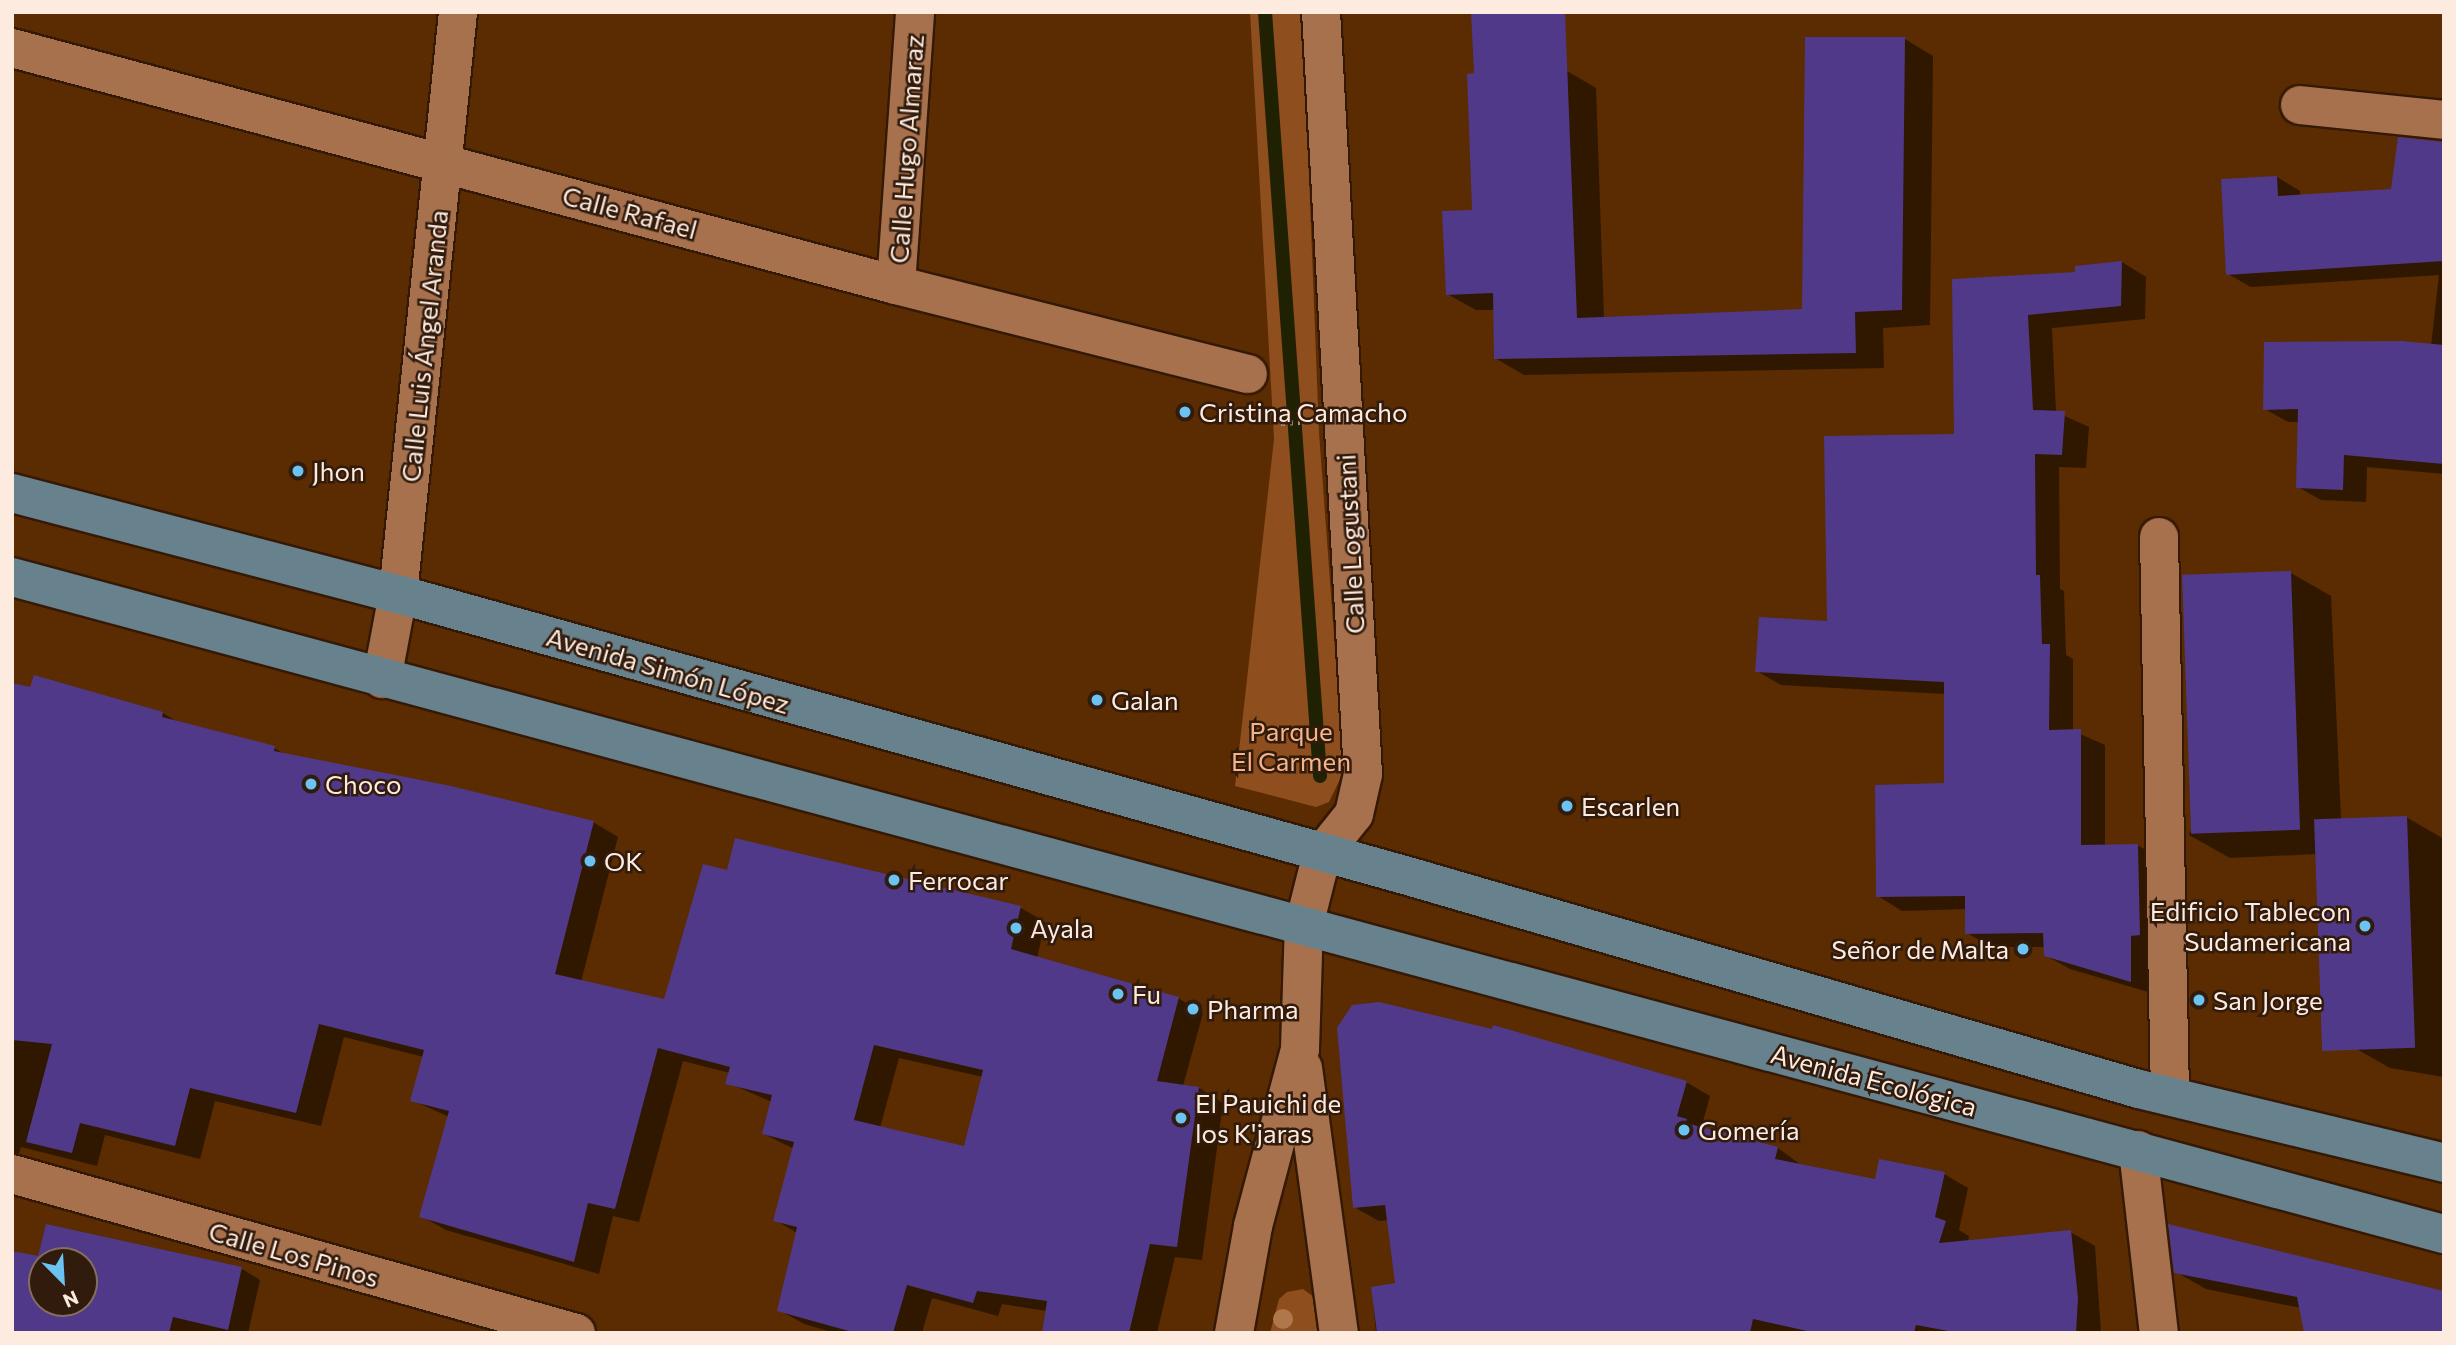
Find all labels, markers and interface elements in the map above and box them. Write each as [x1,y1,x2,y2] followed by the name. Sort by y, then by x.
[882,34,930,264] street label: Calle Hugo Almaraz
[559,179,701,245] street label: Calle Rafael
[394,208,454,484] street label: Calle Luis Ángel Aranda
[1199,396,1407,428] place label: Cristina Camacho
[1177,404,1193,420] marker: Cristina Camacho
[1330,453,1370,635] street label: Calle Logustani
[312,455,365,487] place label: Jhon
[290,463,306,479] marker: Jhon
[543,620,793,720] street label: Avenida Simón López
[1111,684,1179,716] place label: Galan
[1089,692,1105,708] marker: Galan
[1231,715,1351,776] park label: Parque El Carmen
[325,768,402,800] place label: Choco
[303,776,319,792] marker: Choco
[1581,790,1680,822] place label: Escarlen
[1559,798,1575,814] marker: Escarlen
[604,845,643,877] place label: OK
[582,853,598,869] marker: OK
[908,864,1009,896] place label: Ferrocar
[886,872,902,888] marker: Ferrocar
[2150,895,2351,956] place label: Edificio Tablecon Sudamericana
[1030,912,1094,944] place label: Ayala
[2357,918,2373,934] marker: Edificio Tablecon Sudamericana
[1008,920,1024,936] marker: Ayala
[1831,933,2009,965] place label: Señor de Malta
[2015,941,2031,957] marker: Señor de Malta
[1132,978,1161,1010] place label: Fu
[2213,984,2323,1016] place label: San Jorge
[1110,986,1126,1002] marker: Fu
[2191,992,2207,1008] marker: San Jorge
[1207,993,1298,1025] place label: Pharma
[1185,1001,1201,1017] marker: Pharma
[1768,1038,1980,1122] street label: Avenida Ecológica
[1195,1087,1341,1148] place label: El Pauichi de los K'jaras
[1173,1110,1189,1126] marker: El Pauichi de los K'jaras
[1698,1114,1800,1146] place label: Gomería
[1676,1122,1692,1138] marker: Gomería
[205,1215,383,1293] street label: Calle Los Pinos
[28,1247,98,1317] north arrow
[60,1286,82,1313] text: N

